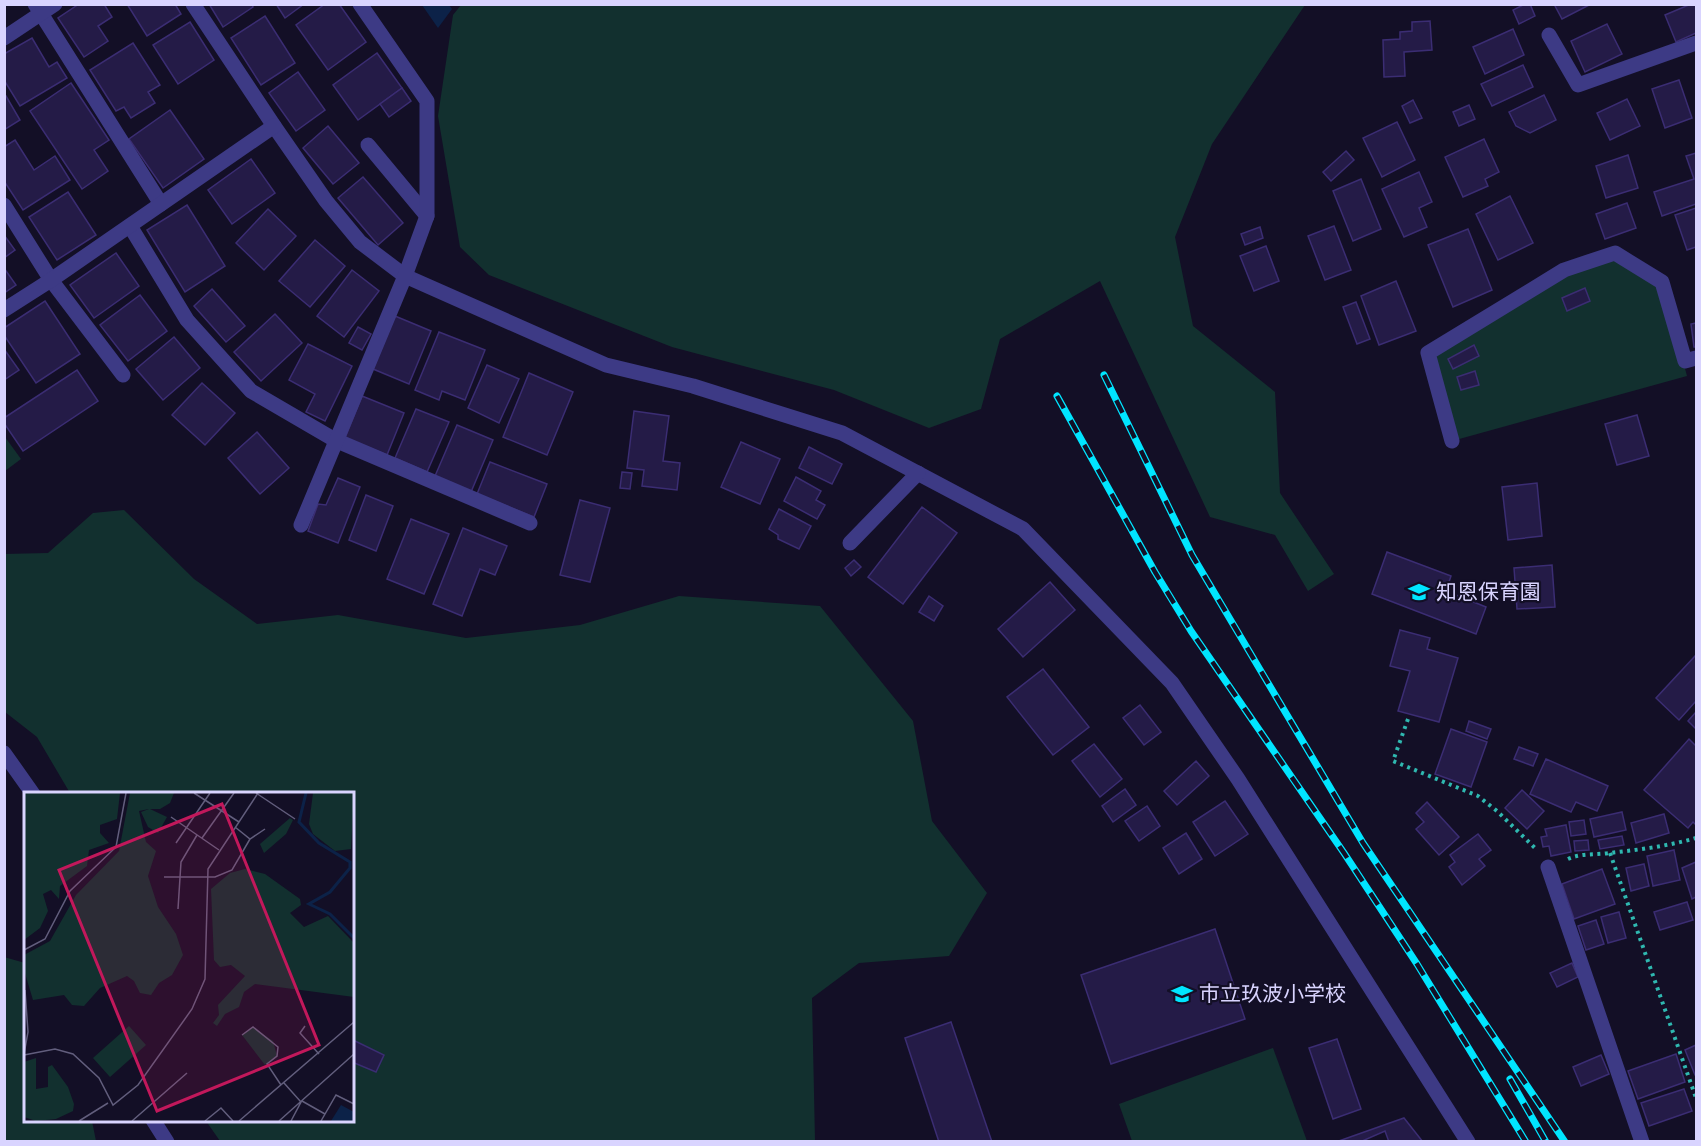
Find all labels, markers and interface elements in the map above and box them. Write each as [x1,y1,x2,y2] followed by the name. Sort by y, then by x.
[1436,578,1541,605] place label: 知恩保育園
[1407,580,1431,604] school or university icon: 知恩保育園
[24,792,354,1122] inset map
[1199,980,1346,1007] place label: 市立玖波小学校
[1170,982,1194,1006] school or university icon: 市立玖波小学校

